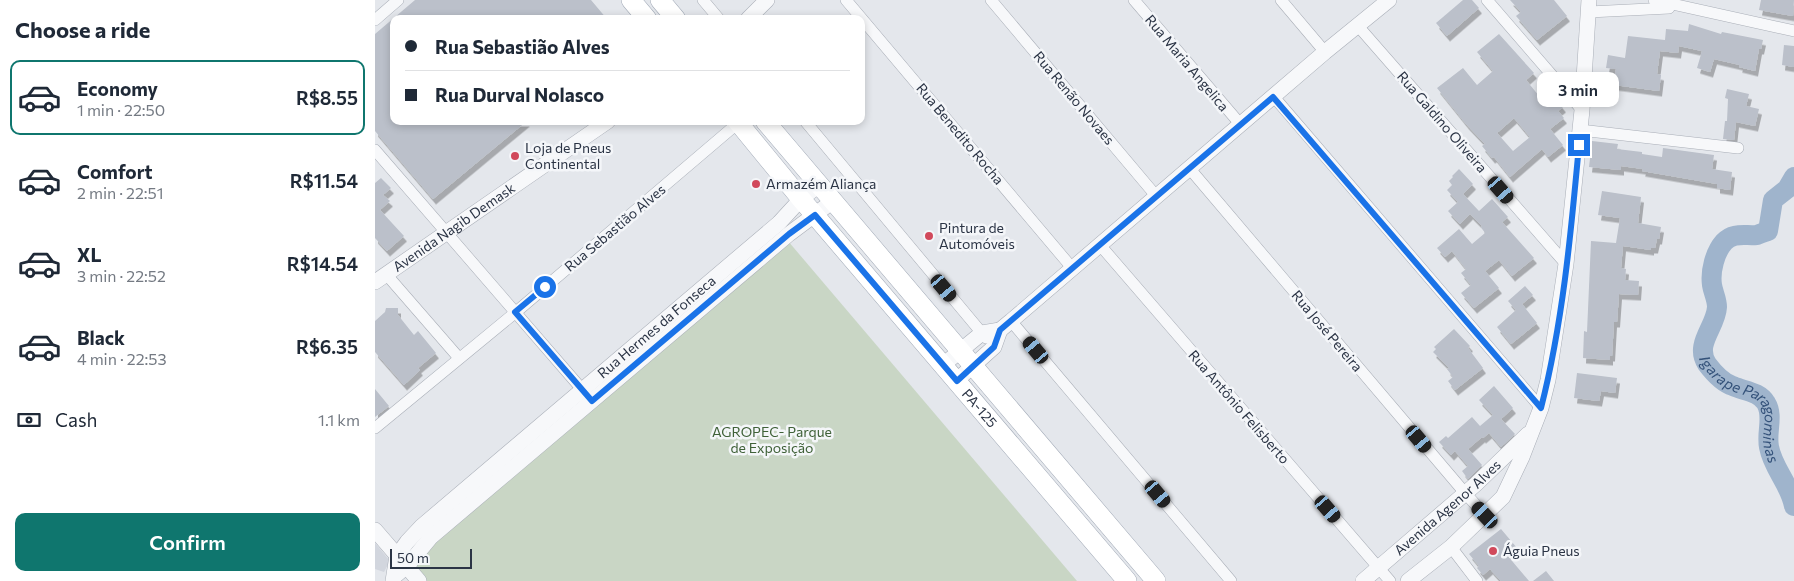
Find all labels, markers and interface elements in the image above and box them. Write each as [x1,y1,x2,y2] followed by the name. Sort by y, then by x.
[1142,11,1233,114] street label: Rua Maria Angelica
[15,16,150,43] text: Choose a ride
[435,35,610,58] text: Rua Sebastião Alves
[1030,48,1118,148] street label: Rua Renão Novaes
[1394,68,1491,176] street label: Rua Galdino Oliveira
[1538,72,1620,108] callout: 3 min
[17,75,62,120] icon: car
[77,77,158,100] text: Economy
[913,80,1008,188] street label: Rua Benedito Rocha
[1558,80,1598,99] text: 3 min
[435,83,604,106] text: Rua Durval Nolasco
[296,86,358,109] text: R$8.55
[77,100,165,119] text: 1 min · 22:50
[1568,134,1590,156] route end
[525,139,612,172] place label: Loja de Pneus Continental
[509,150,521,162] marker: Loja de Pneus Continental
[17,158,62,203] icon: car
[77,160,153,183] text: Comfort
[290,169,358,192] text: R$11.54
[1485,174,1516,206] car
[766,175,876,192] place label: Armazém Aliança
[750,178,762,190] marker: Armazém Aliança
[389,179,518,275] street label: Avenida Nagib Demask
[561,181,668,275] street label: Rua Sebastião Alves
[77,183,164,202] text: 2 min · 22:51
[939,219,1015,252] place label: Pintura de Automóveis
[923,230,935,242] marker: Pintura de Automóveis
[17,241,62,286] icon: car
[77,243,102,266] text: XL
[287,252,358,275] text: R$14.54
[77,266,166,285] text: 3 min · 22:52
[594,272,719,381] street label: Rua Hermes da Fonseca
[928,272,959,304] car
[534,276,556,298] route start
[1288,287,1366,375] street label: Rua José Pereira
[17,324,62,369] icon: car
[77,326,125,349] text: Black
[1020,334,1051,366] car
[296,335,358,358] text: R$6.35
[1185,346,1293,467] street label: Rua Antônio Felisberto
[77,349,167,368] text: 4 min · 22:53
[1696,353,1783,466] water label: Igarape Paragominas
[959,385,1001,431] street label: PA-125
[15,406,43,434] icon: cash
[55,408,97,431] text: Cash
[318,410,360,429] text: 1.1 km
[712,423,832,456] park label: AGROPEC- Parque de Exposição
[1403,423,1434,455] car
[1391,456,1504,558] street label: Avenida Agenor Alves
[1142,478,1173,510] car
[1312,493,1343,525] car
[1469,499,1500,531] car
[15,513,360,571] button: Confirm
[1503,542,1580,559] place label: Águia Pneus
[1487,545,1499,557] marker: Águia Pneus
[390,546,473,569] scale bar
[397,549,429,566] text: 50 m

